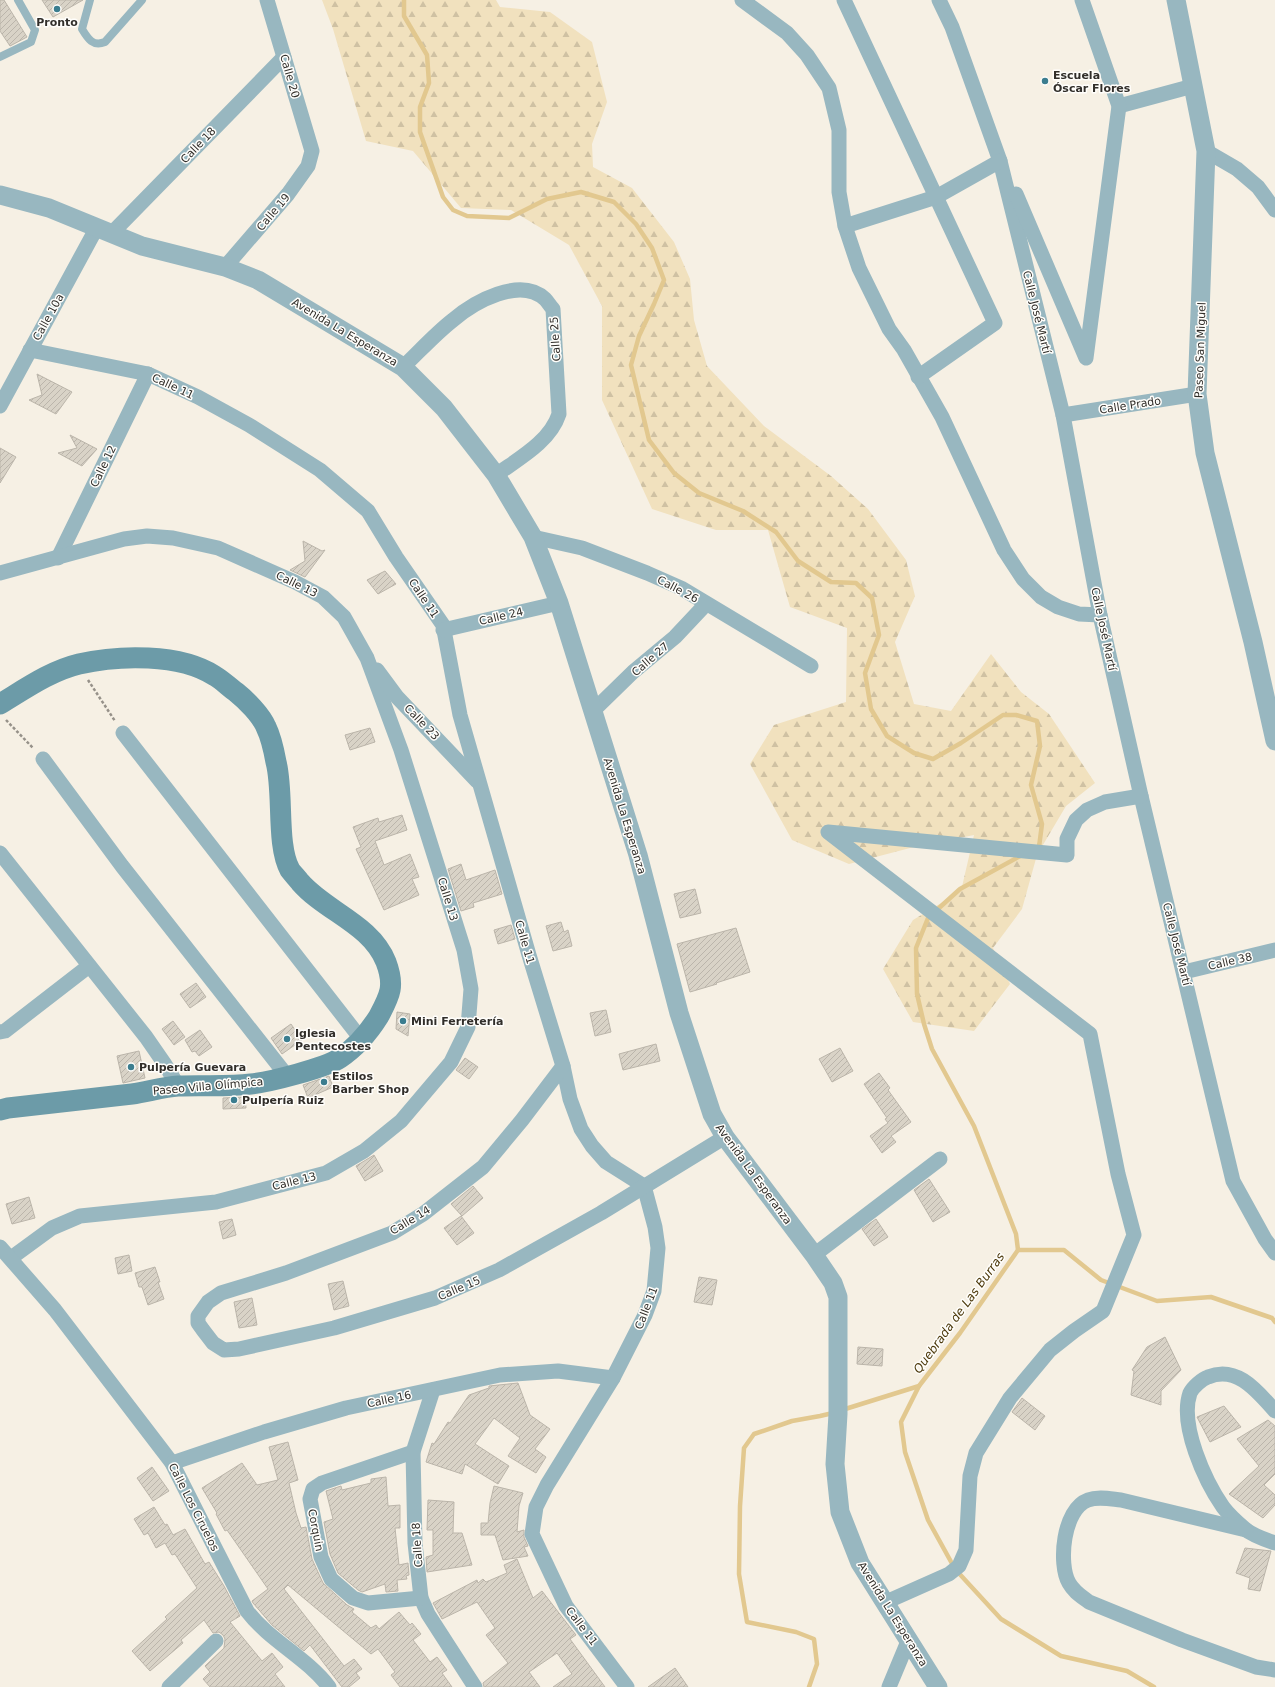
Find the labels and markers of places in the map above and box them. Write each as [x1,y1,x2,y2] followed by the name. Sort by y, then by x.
[52,4,62,14] marker: Pronto
[36,16,78,29] place label: Pronto
[1053,69,1131,95] place label: Escuela Óscar Flores
[1040,76,1050,86] marker: Escuela Óscar Flores
[411,1015,503,1028] place label: Mini Ferretería
[398,1016,408,1026] marker: Mini Ferretería
[295,1027,371,1053] place label: Iglesia Pentecostes
[282,1034,292,1044] marker: Iglesia Pentecostes
[139,1061,246,1074] place label: Pulpería Guevara
[126,1062,136,1072] marker: Pulpería Guevara
[332,1070,409,1096] place label: Estilos Barber Shop
[319,1077,329,1087] marker: Estilos Barber Shop
[242,1094,324,1107] place label: Pulpería Ruiz
[229,1095,239,1105] marker: Pulpería Ruiz

